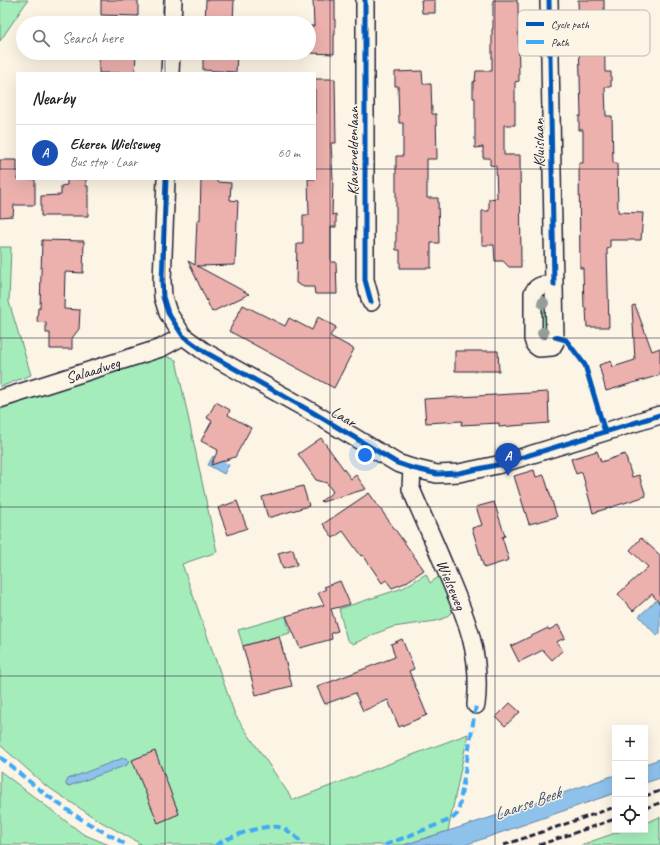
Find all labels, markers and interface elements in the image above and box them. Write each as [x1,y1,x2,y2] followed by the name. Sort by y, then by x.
[518,10,650,56] legend
[16,16,316,60] search box
[551,17,590,31] text: Cycle path
[30,27,52,49] icon: search
[62,29,123,48] text: Search here
[551,35,570,49] text: Path
[32,88,75,109] text: Nearby
[343,106,363,195] street label: Klaverveldenlaan
[529,118,549,167] street label: Kluislaan
[70,135,160,154] text: Ekeren Wielseweg
[42,145,48,161] text: A
[278,145,300,161] text: 60 m
[70,154,137,170] text: Bus stop · Laar
[63,352,124,389] street label: Salaadweg
[327,402,362,433] street label: Laar
[495,443,521,476] pin: A
[355,445,375,465] your location
[432,557,471,614] street label: Wielseweg
[612,725,648,833] map controls
[612,725,648,761] button: +
[612,761,648,797] button: −
[491,781,567,825] water label: Laarse Beek
[612,797,648,833] button: locate

